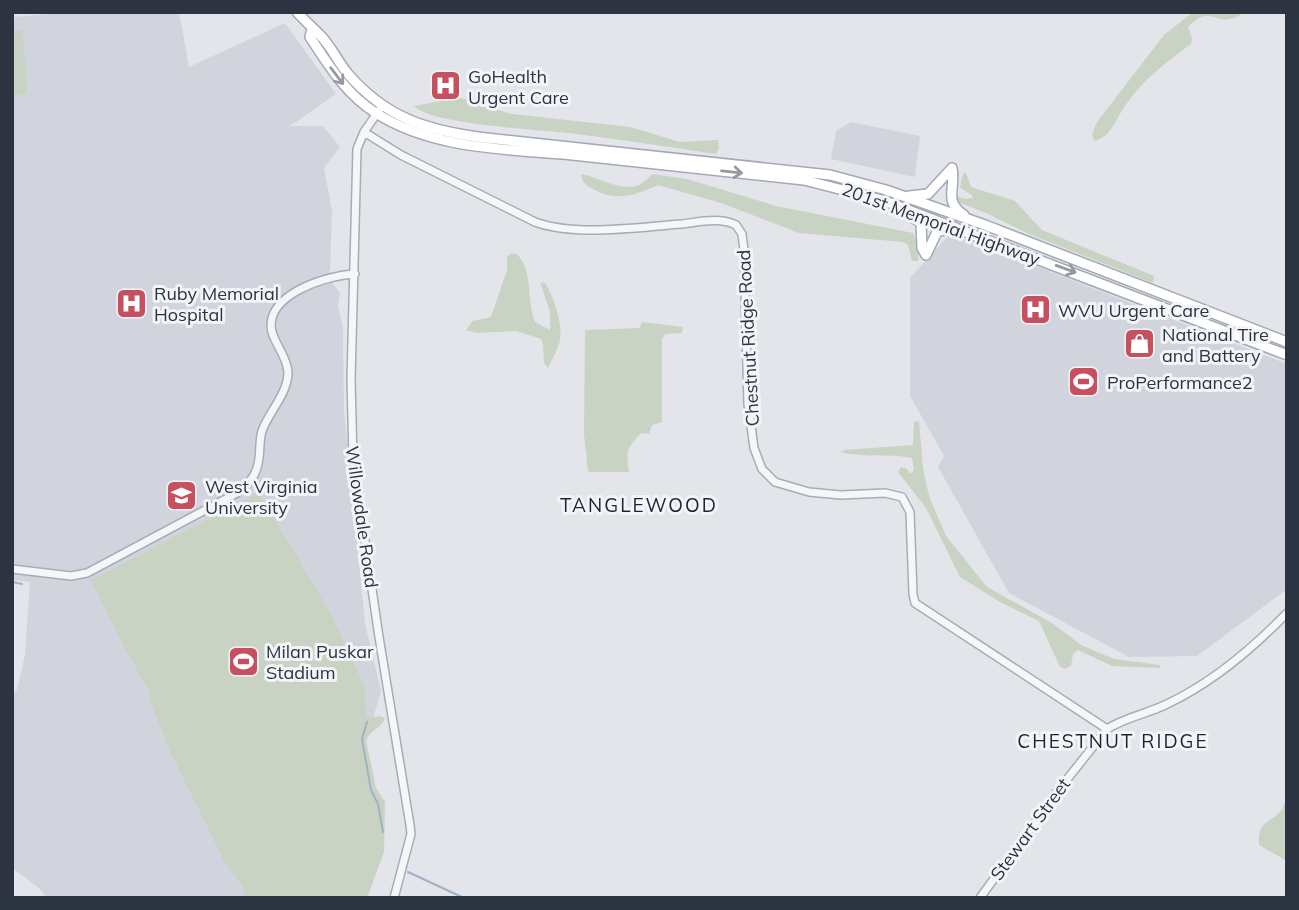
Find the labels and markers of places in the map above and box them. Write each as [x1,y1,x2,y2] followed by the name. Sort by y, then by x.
[468,65,569,109] place label: GoHealth Urgent Care
[428,69,462,103] hospital icon: GoHealth Urgent Care
[154,282,279,326] place label: Ruby Memorial Hospital
[114,286,148,320] hospital icon: Ruby Memorial Hospital
[1018,293,1052,327] hospital icon: WVU Urgent Care
[1058,299,1209,322] place label: WVU Urgent Care
[1162,323,1269,367] place label: National Tire and Battery
[1122,327,1156,361] shop icon: National Tire and Battery
[1067,365,1101,399] sports icon: ProPerformance2
[1107,371,1252,394] place label: ProPerformance2
[205,475,318,519] place label: West Virginia University
[165,479,199,513] school or university icon: West Virginia University
[266,640,374,684] place label: Milan Puskar Stadium
[226,644,260,678] sports icon: Milan Puskar Stadium

